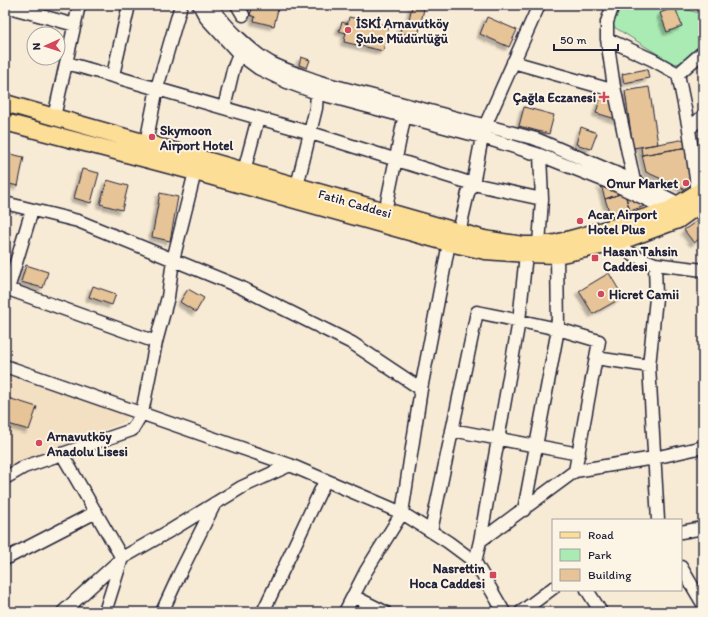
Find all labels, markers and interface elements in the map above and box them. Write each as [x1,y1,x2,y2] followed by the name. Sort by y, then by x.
[356,16,450,47] place label: İSKİ Arnavutköy Şube Müdürlüğü
[343,25,353,35] marker: İSKİ Arnavutköy Şube Müdürlüğü
[26,26,66,66] north arrow
[554,26,618,52] scale bar
[560,33,586,47] text: 50 m
[30,42,43,51] text: N
[513,90,596,106] place label: Çağla Eczanesi
[599,92,609,102] marker: Çağla Eczanesi
[159,123,233,154] place label: Skymoon Airport Hotel
[147,132,157,142] marker: Skymoon Airport Hotel
[607,176,678,191] place label: Onur Market
[681,178,691,188] marker: Onur Market
[317,186,393,221] street label: Fatih Caddesi
[587,207,657,237] place label: Acar Airport Hotel Plus
[575,216,585,226] marker: Acar Airport Hotel Plus
[603,244,679,274] place label: Hasan Tahsin Caddesi
[590,253,600,263] marker: Hasan Tahsin Caddesi
[609,287,679,302] place label: Hicret Camii
[596,289,606,299] marker: Hicret Camii
[46,429,128,459] place label: Arnavutköy Anadolu Lisesi
[34,438,44,448] marker: Arnavutköy Anadolu Lisesi
[552,519,682,591] legend
[588,528,614,542] text: Road
[588,548,612,562] text: Park
[409,561,486,591] place label: Nasrettin Hoca Caddesi
[588,568,632,582] text: Building
[488,570,498,580] marker: Nasrettin Hoca Caddesi

